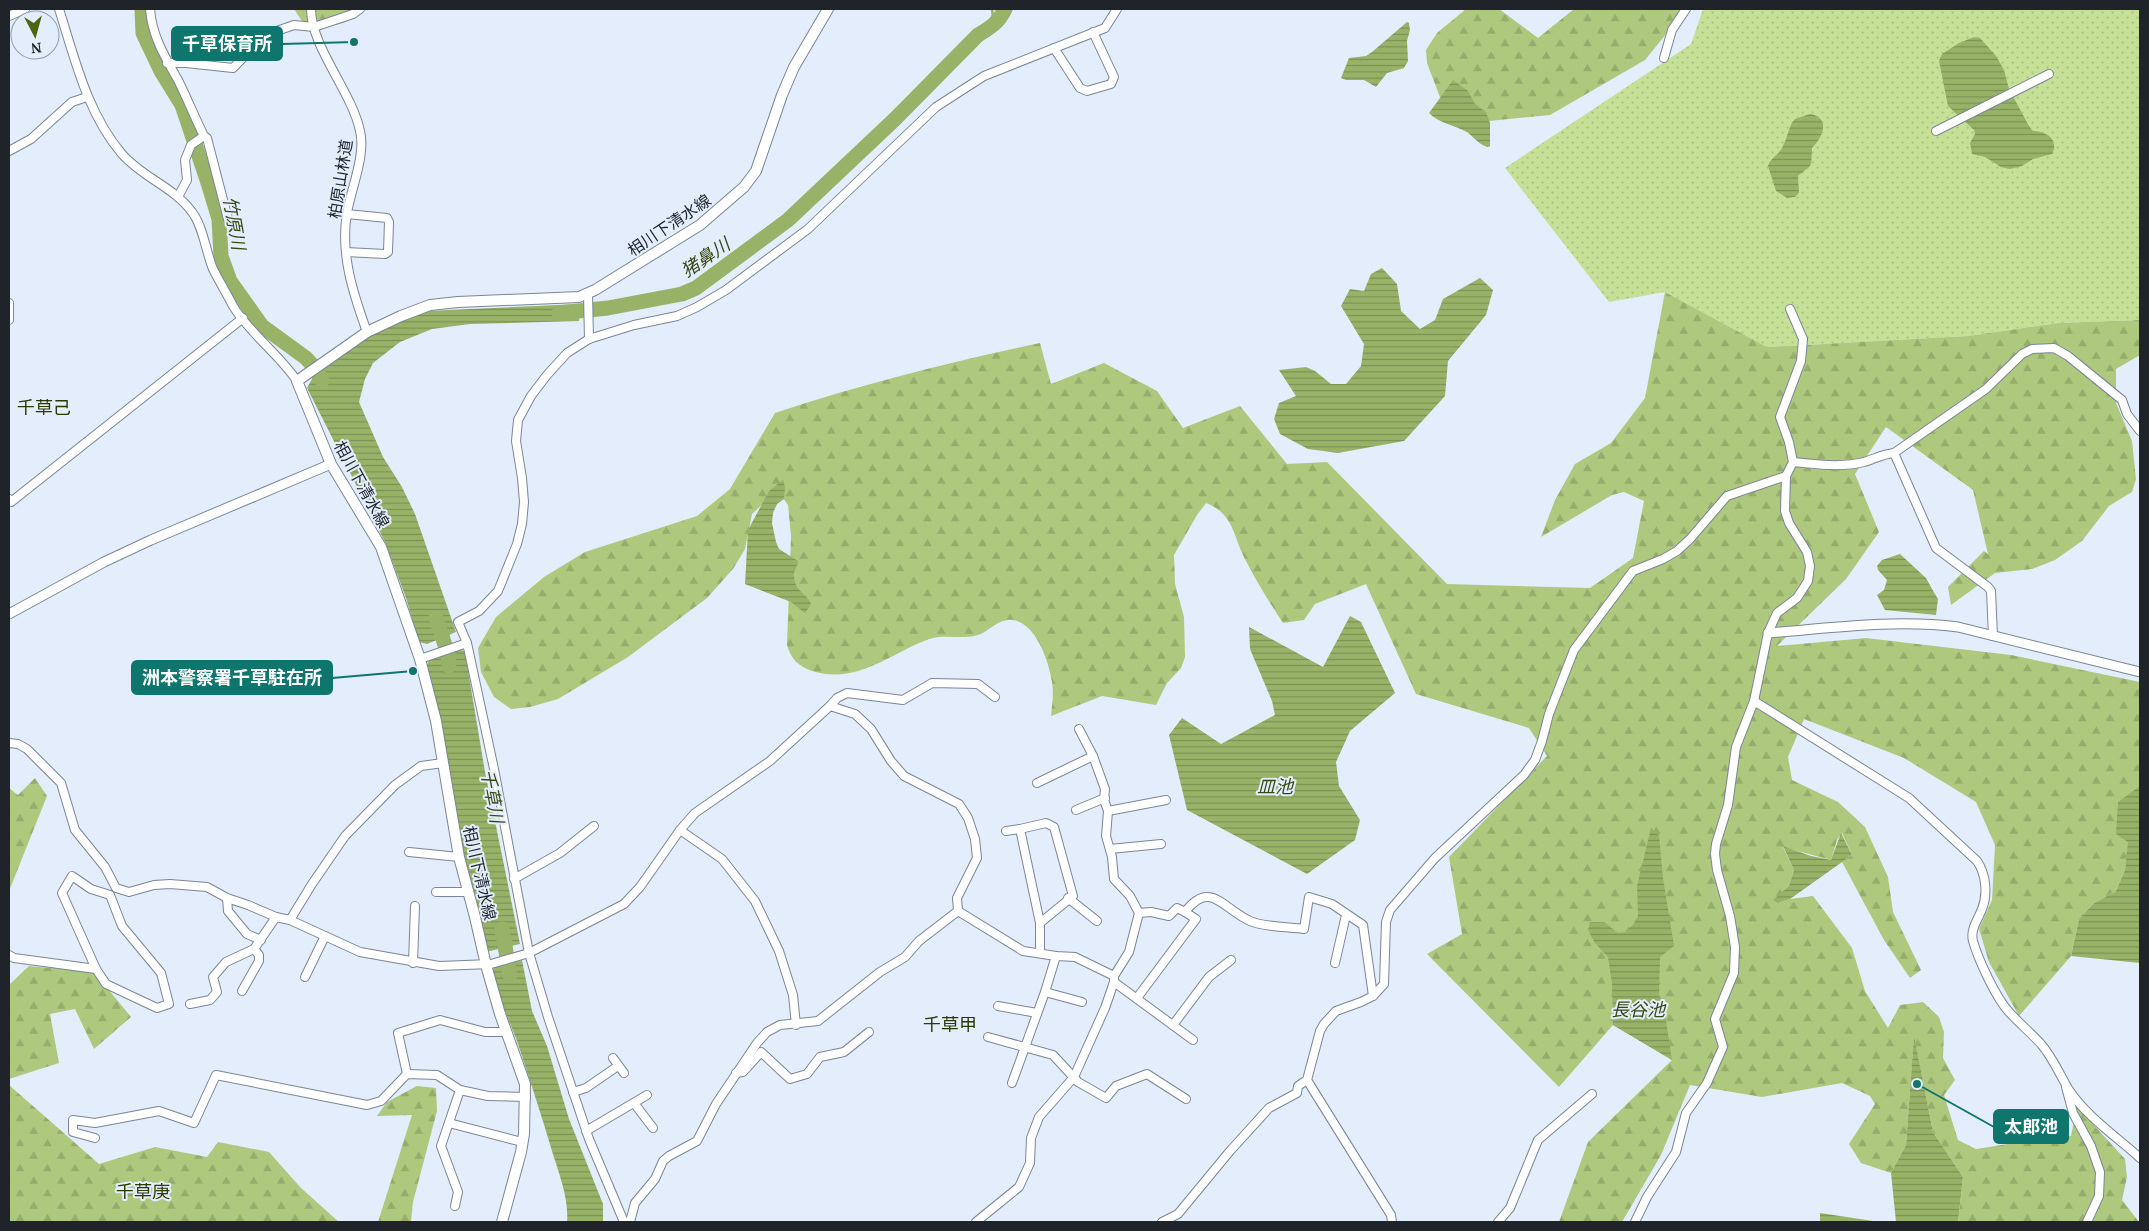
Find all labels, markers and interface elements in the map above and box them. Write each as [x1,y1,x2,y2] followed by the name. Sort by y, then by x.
[10,10,60,60] north arrow
[172,27,282,60] callout: 千草保育所
[182,31,272,55] text: 千草保育所
[30,38,43,58] text: N
[323,138,357,220] street label: 柏原山林道
[623,189,715,261] street label: 相川下清水線
[218,194,252,254] water label: 竹原川
[676,231,736,282] water label: 猪鼻川
[17,395,71,419] district label: 千草己
[329,437,395,531] street label: 相川下清水線
[132,661,332,694] callout: 洲本警察署千草駐在所
[142,665,322,689] text: 洲本警察署千草駐在所
[476,767,510,827] water label: 千草川
[1257,774,1295,798] water label: 皿池
[458,824,502,922] street label: 相川下清水線
[1611,997,1667,1021] water label: 長谷池
[923,1012,977,1036] district label: 千草甲
[1994,1110,2068,1143] callout: 太郎池
[2004,1114,2058,1138] text: 太郎池
[116,1179,170,1203] district label: 千草庚

